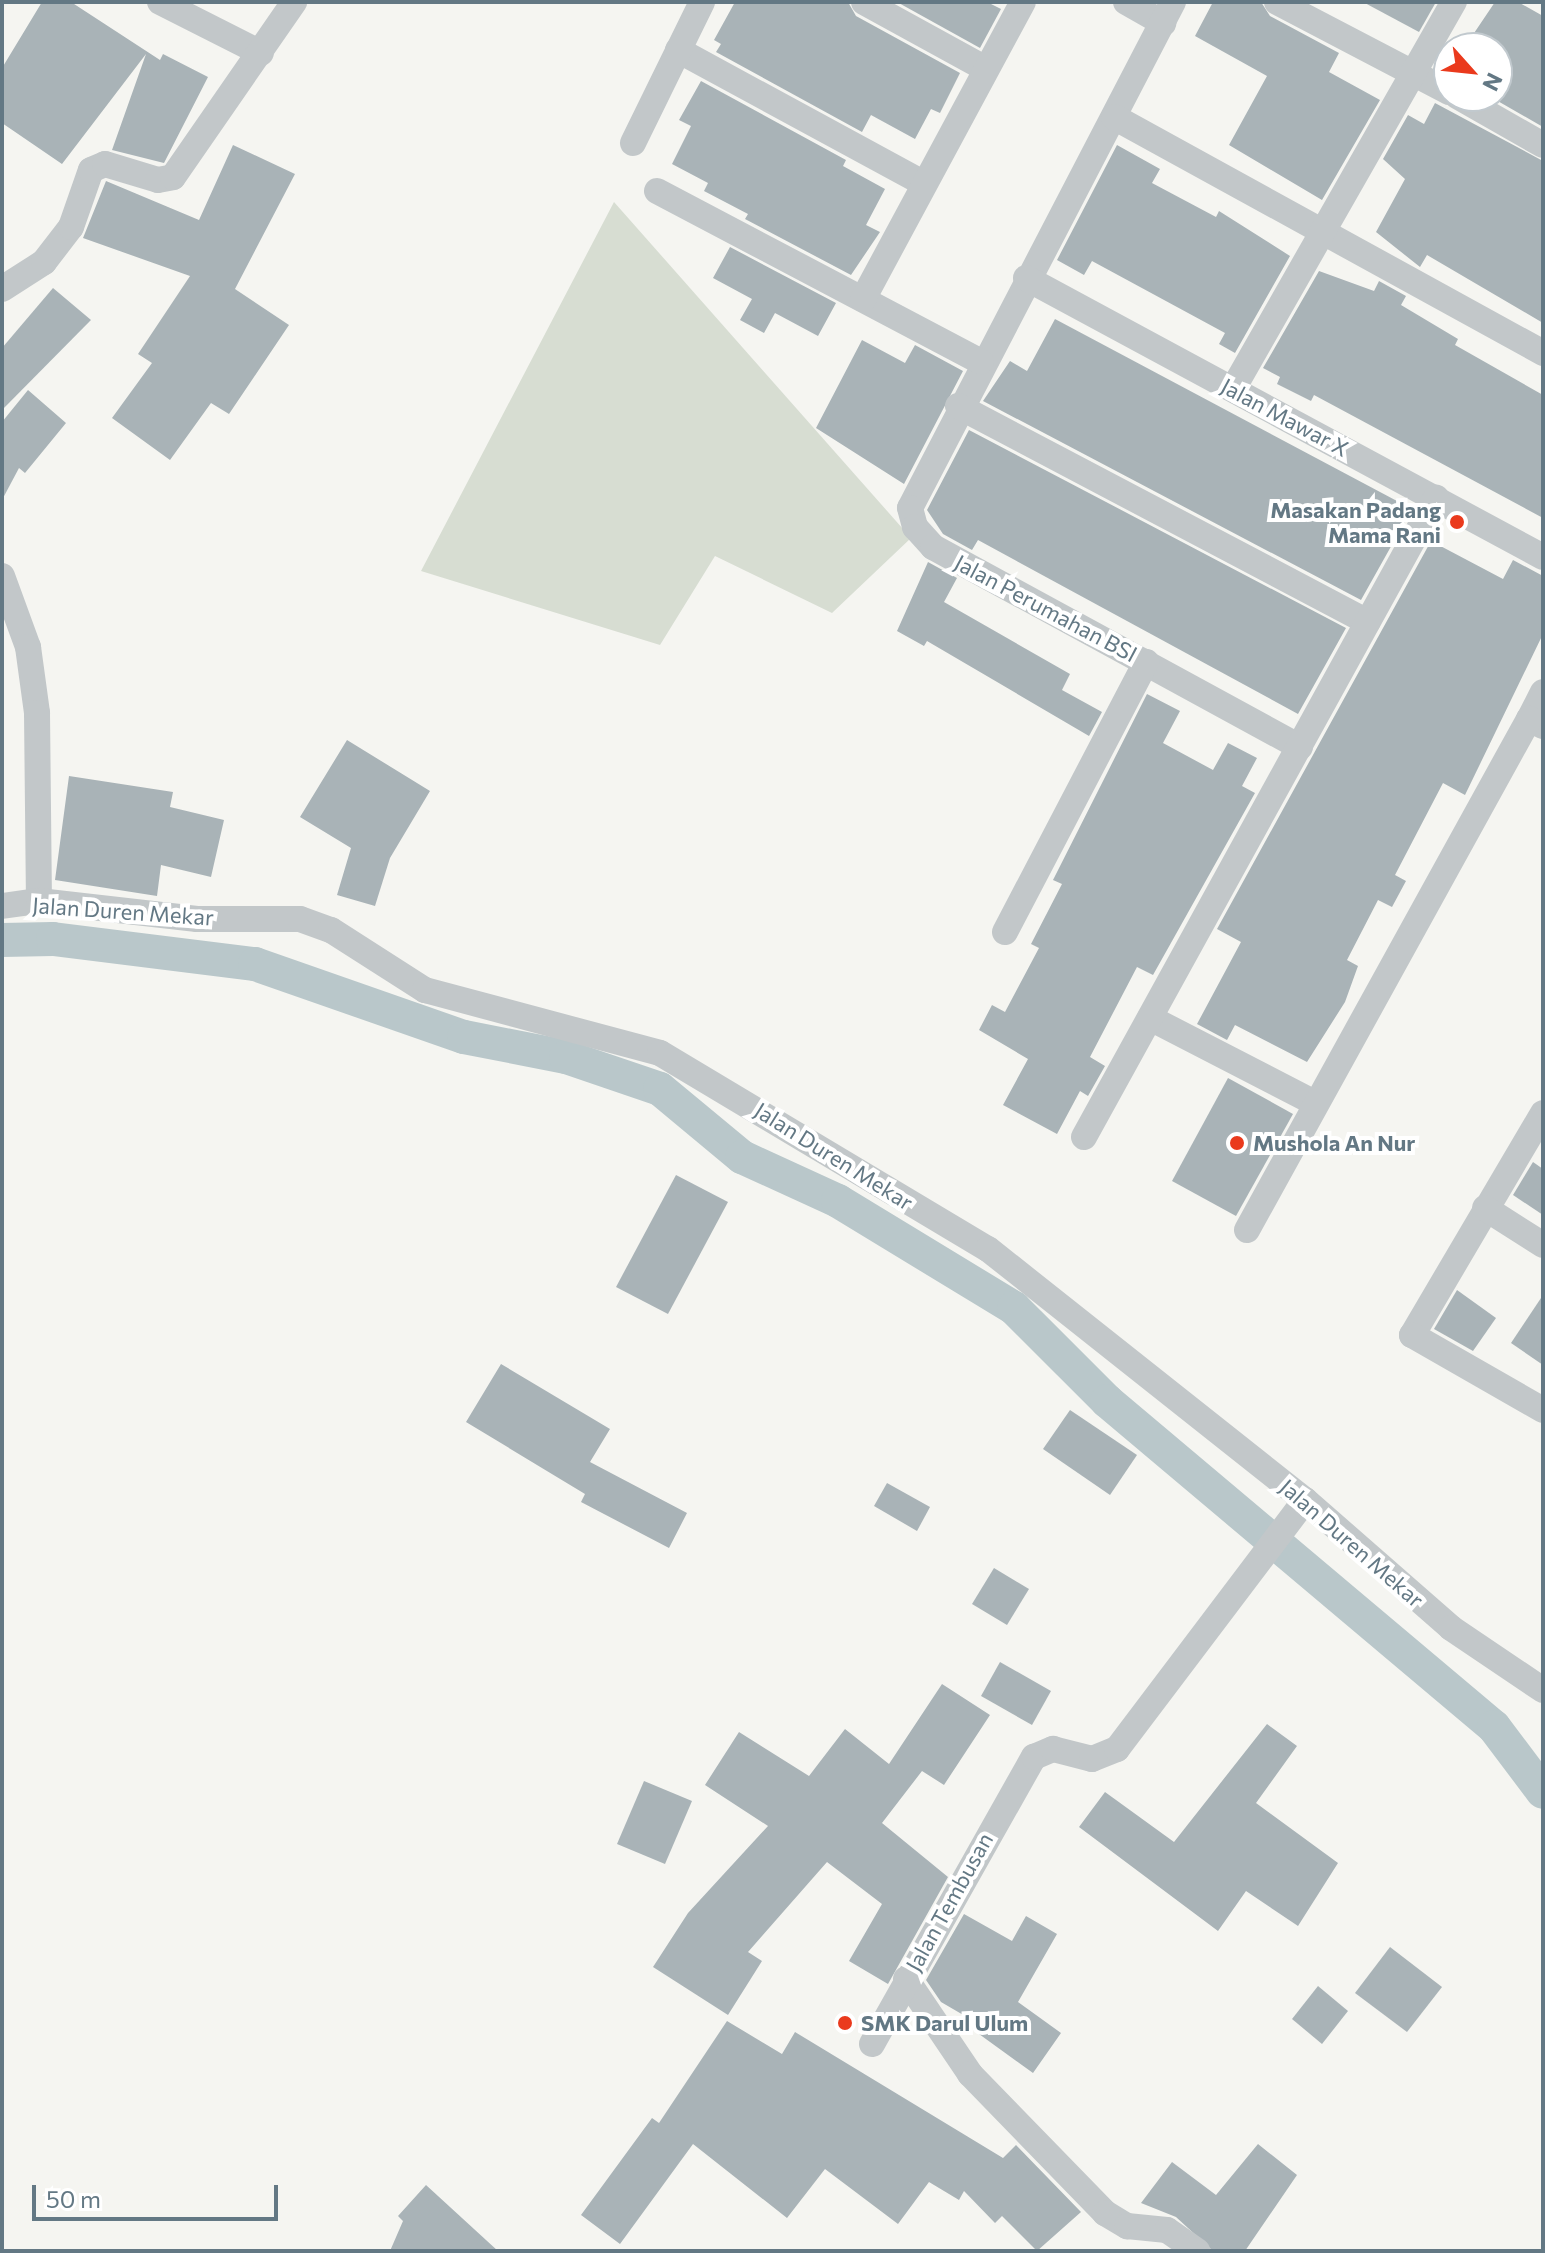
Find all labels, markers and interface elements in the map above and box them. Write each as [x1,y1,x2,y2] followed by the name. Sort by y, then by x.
[1433,32,1513,112] north arrow
[1477,69,1509,96] text: N
[1217,372,1353,462] street label: Jalan Mawar X
[1270,496,1441,548] place label: Masakan Padang Mama Rani
[1448,513,1466,531] marker: Masakan Padang Mama Rani
[950,549,1142,667] street label: Jalan Perumahan BSI
[31,891,215,931] street label: Jalan Duren Mekar
[750,1097,918,1215] street label: Jalan Duren Mekar
[1253,1130,1415,1156] place label: Mushola An Nur
[1228,1134,1246,1152] marker: Mushola An Nur
[1275,1473,1429,1613] street label: Jalan Duren Mekar
[900,1828,998,1976] street label: Jalan Tembusan
[861,2010,1028,2036] place label: SMK Darul Ulum
[836,2014,854,2032] marker: SMK Darul Ulum
[36,2169,282,2219] scale bar
[46,2184,101,2213] text: 50 m

